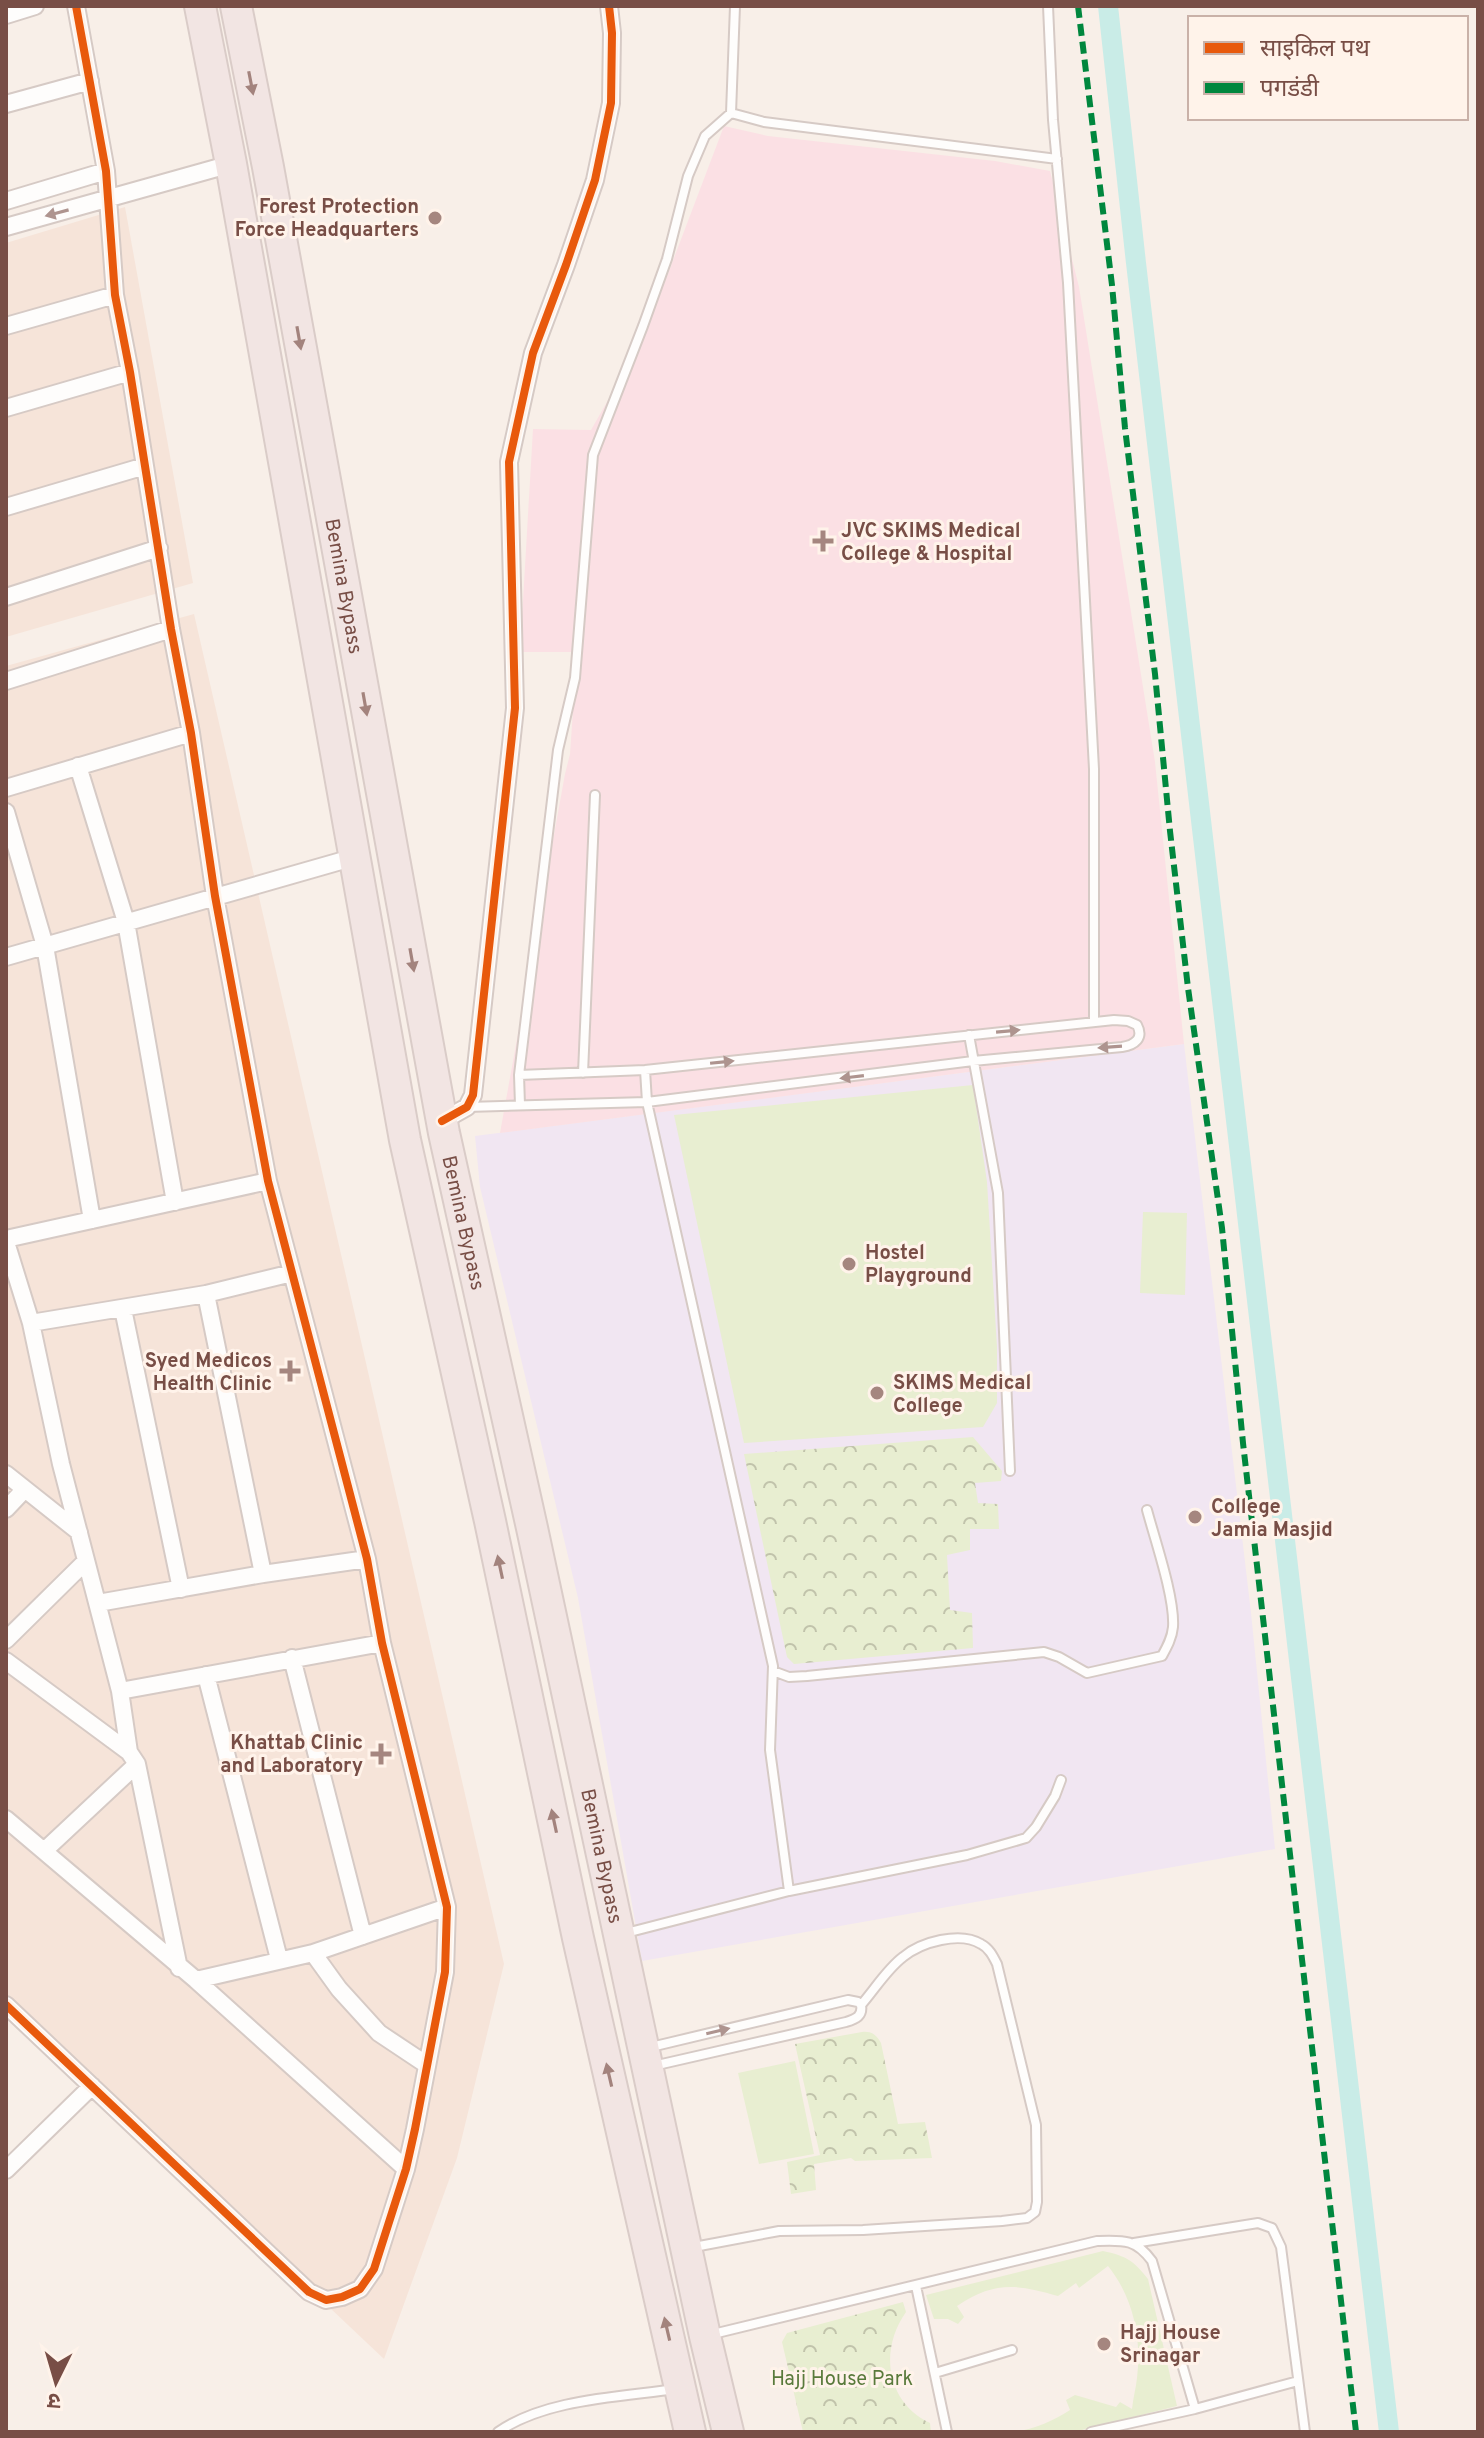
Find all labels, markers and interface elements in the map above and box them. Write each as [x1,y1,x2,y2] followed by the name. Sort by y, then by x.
[1188,16,1468,120] legend
[1260,34,1370,65] text: साइकिल पथ
[245,70,258,95] one-way arrow
[1260,74,1320,105] text: पगडंडी
[235,195,419,244] place label: Forest Protection Force Headquarters
[45,207,69,220] one-way arrow
[426,209,444,227] marker: Forest Protection Force Headquarters
[293,326,305,351] one-way arrow
[317,516,367,656] street label: Bemina Bypass
[841,519,1021,568] place label: JVC SKIMS Medical College & Hospital
[812,530,834,552] marker: JVC SKIMS Medical College & Hospital
[359,692,371,717] one-way arrow
[406,948,419,973] one-way arrow
[996,1024,1021,1037] one-way arrow
[1097,1041,1122,1054] one-way arrow
[710,1055,735,1068] one-way arrow
[839,1070,864,1083] one-way arrow
[434,1153,490,1293] street label: Bemina Bypass
[865,1241,972,1290] place label: Hostel Playground
[840,1255,858,1273] marker: Hostel Playground
[145,1349,272,1398] place label: Syed Medicos Health Clinic
[279,1360,301,1382] marker: Syed Medicos Health Clinic
[893,1371,1031,1420] place label: SKIMS Medical College
[868,1384,886,1402] marker: SKIMS Medical College
[1211,1495,1333,1544] place label: College Jamia Masjid
[1186,1508,1204,1526] marker: College Jamia Masjid
[493,1554,506,1579] one-way arrow
[220,1731,363,1780] place label: Khattab Clinic and Laboratory
[370,1743,392,1765] marker: Khattab Clinic and Laboratory
[573,1786,627,1926] street label: Bemina Bypass
[547,1808,560,1833] one-way arrow
[706,2024,731,2037] one-way arrow
[603,2062,615,2087] one-way arrow
[660,2316,673,2341] one-way arrow
[1120,2321,1221,2370] place label: Hajj House Srinagar
[1095,2335,1113,2353] marker: Hajj House Srinagar
[16,2342,96,2422] north arrow
[771,2367,913,2393] park label: Hajj House Park
[46,2385,62,2413] text: उ

